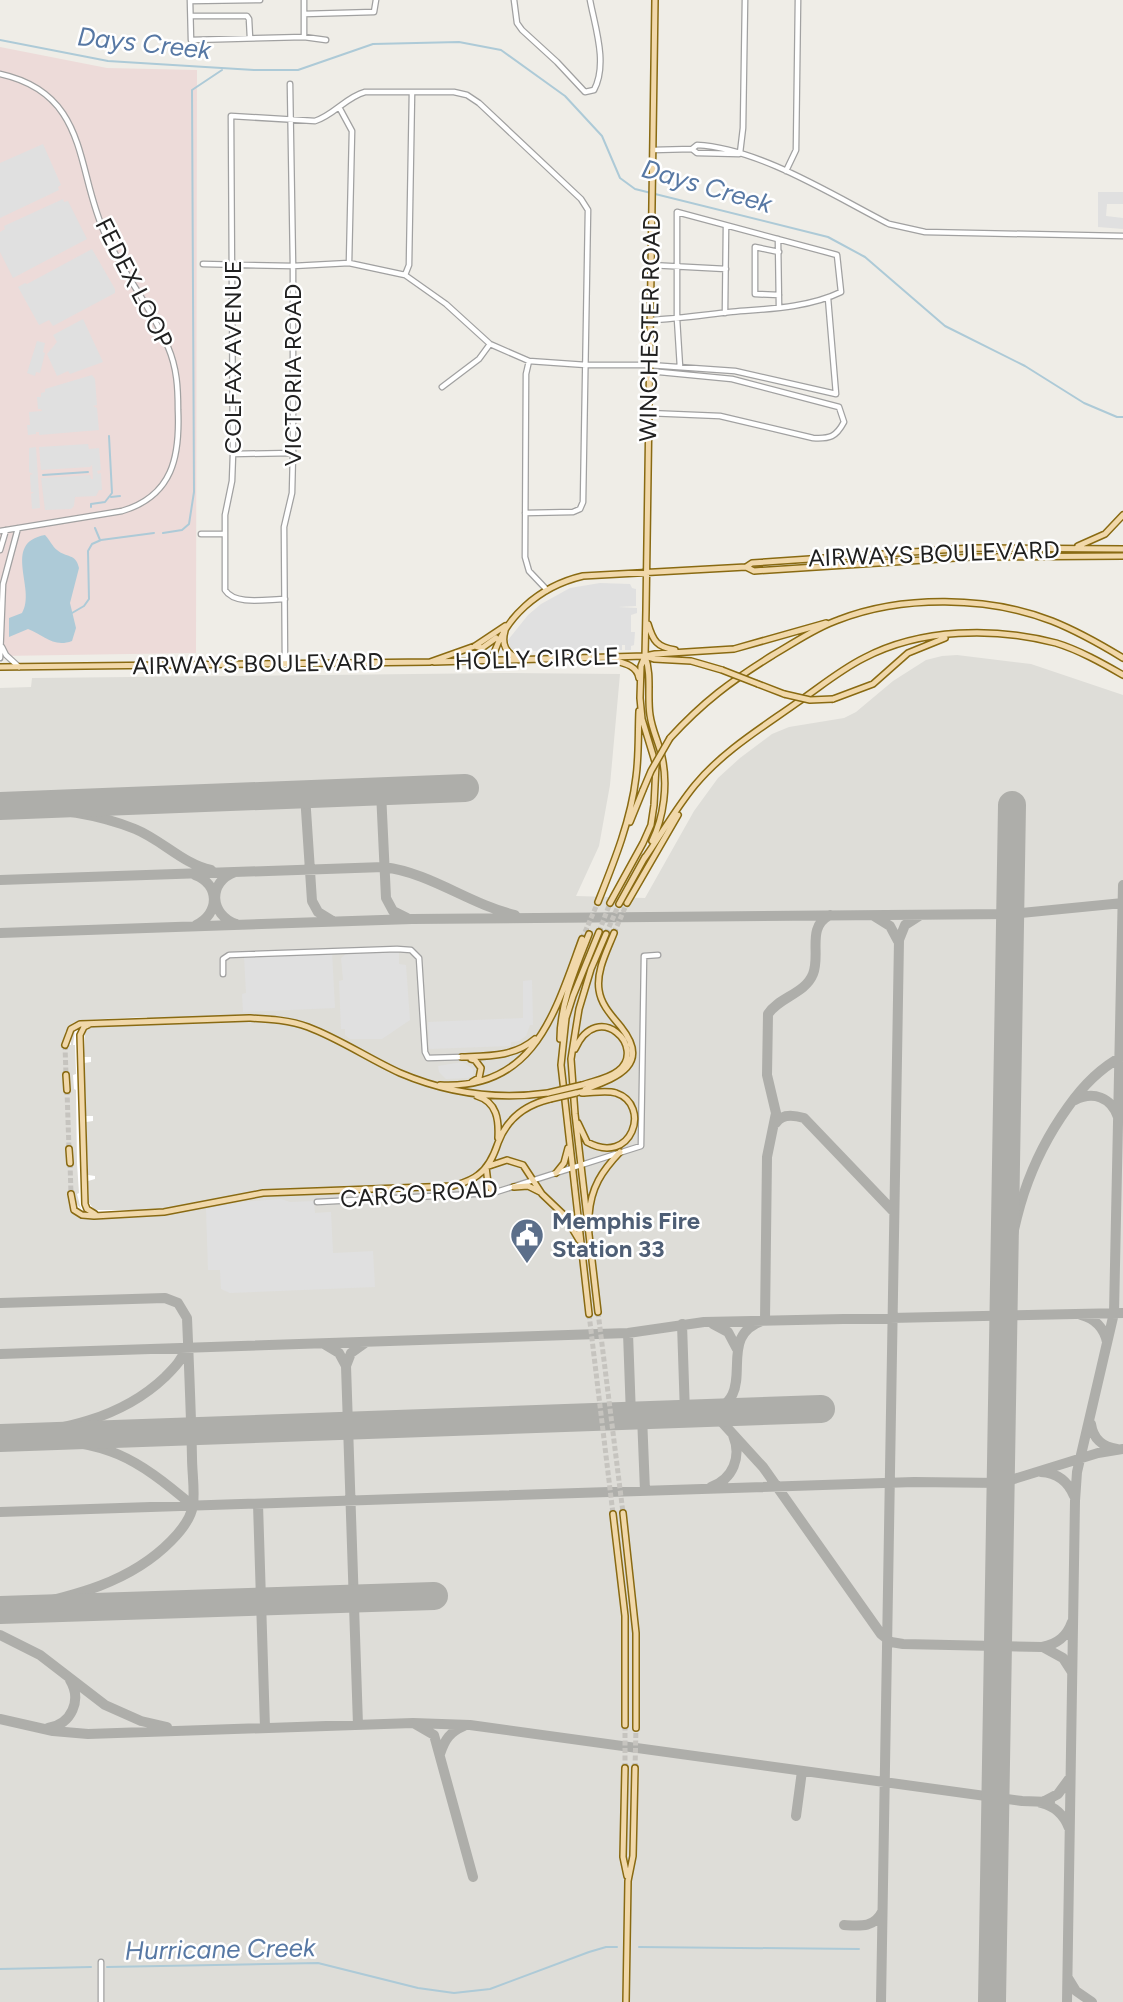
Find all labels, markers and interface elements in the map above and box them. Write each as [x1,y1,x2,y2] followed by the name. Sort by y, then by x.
[76,20,214,66] water label: Days Creek
[638,152,777,220] water label: Days Creek
[89,213,180,353] street label: FEDEX LOOP
[633,214,666,442] street label: WINCHESTER ROAD
[218,260,247,454] street label: COLFAX AVENUE
[278,284,307,466] street label: VICTORIA ROAD
[808,535,1060,572] street label: AIRWAYS BOULEVARD
[454,641,620,676] street label: HOLLY CIRCLE
[132,647,384,680] street label: AIRWAYS BOULEVARD
[339,1174,499,1213] street label: CARGO ROAD
[552,1206,700,1263] place label: Memphis Fire Station 33
[508,1216,546,1265] public building icon: Memphis Fire Station 33
[124,1931,317,1967] water label: Hurricane Creek

